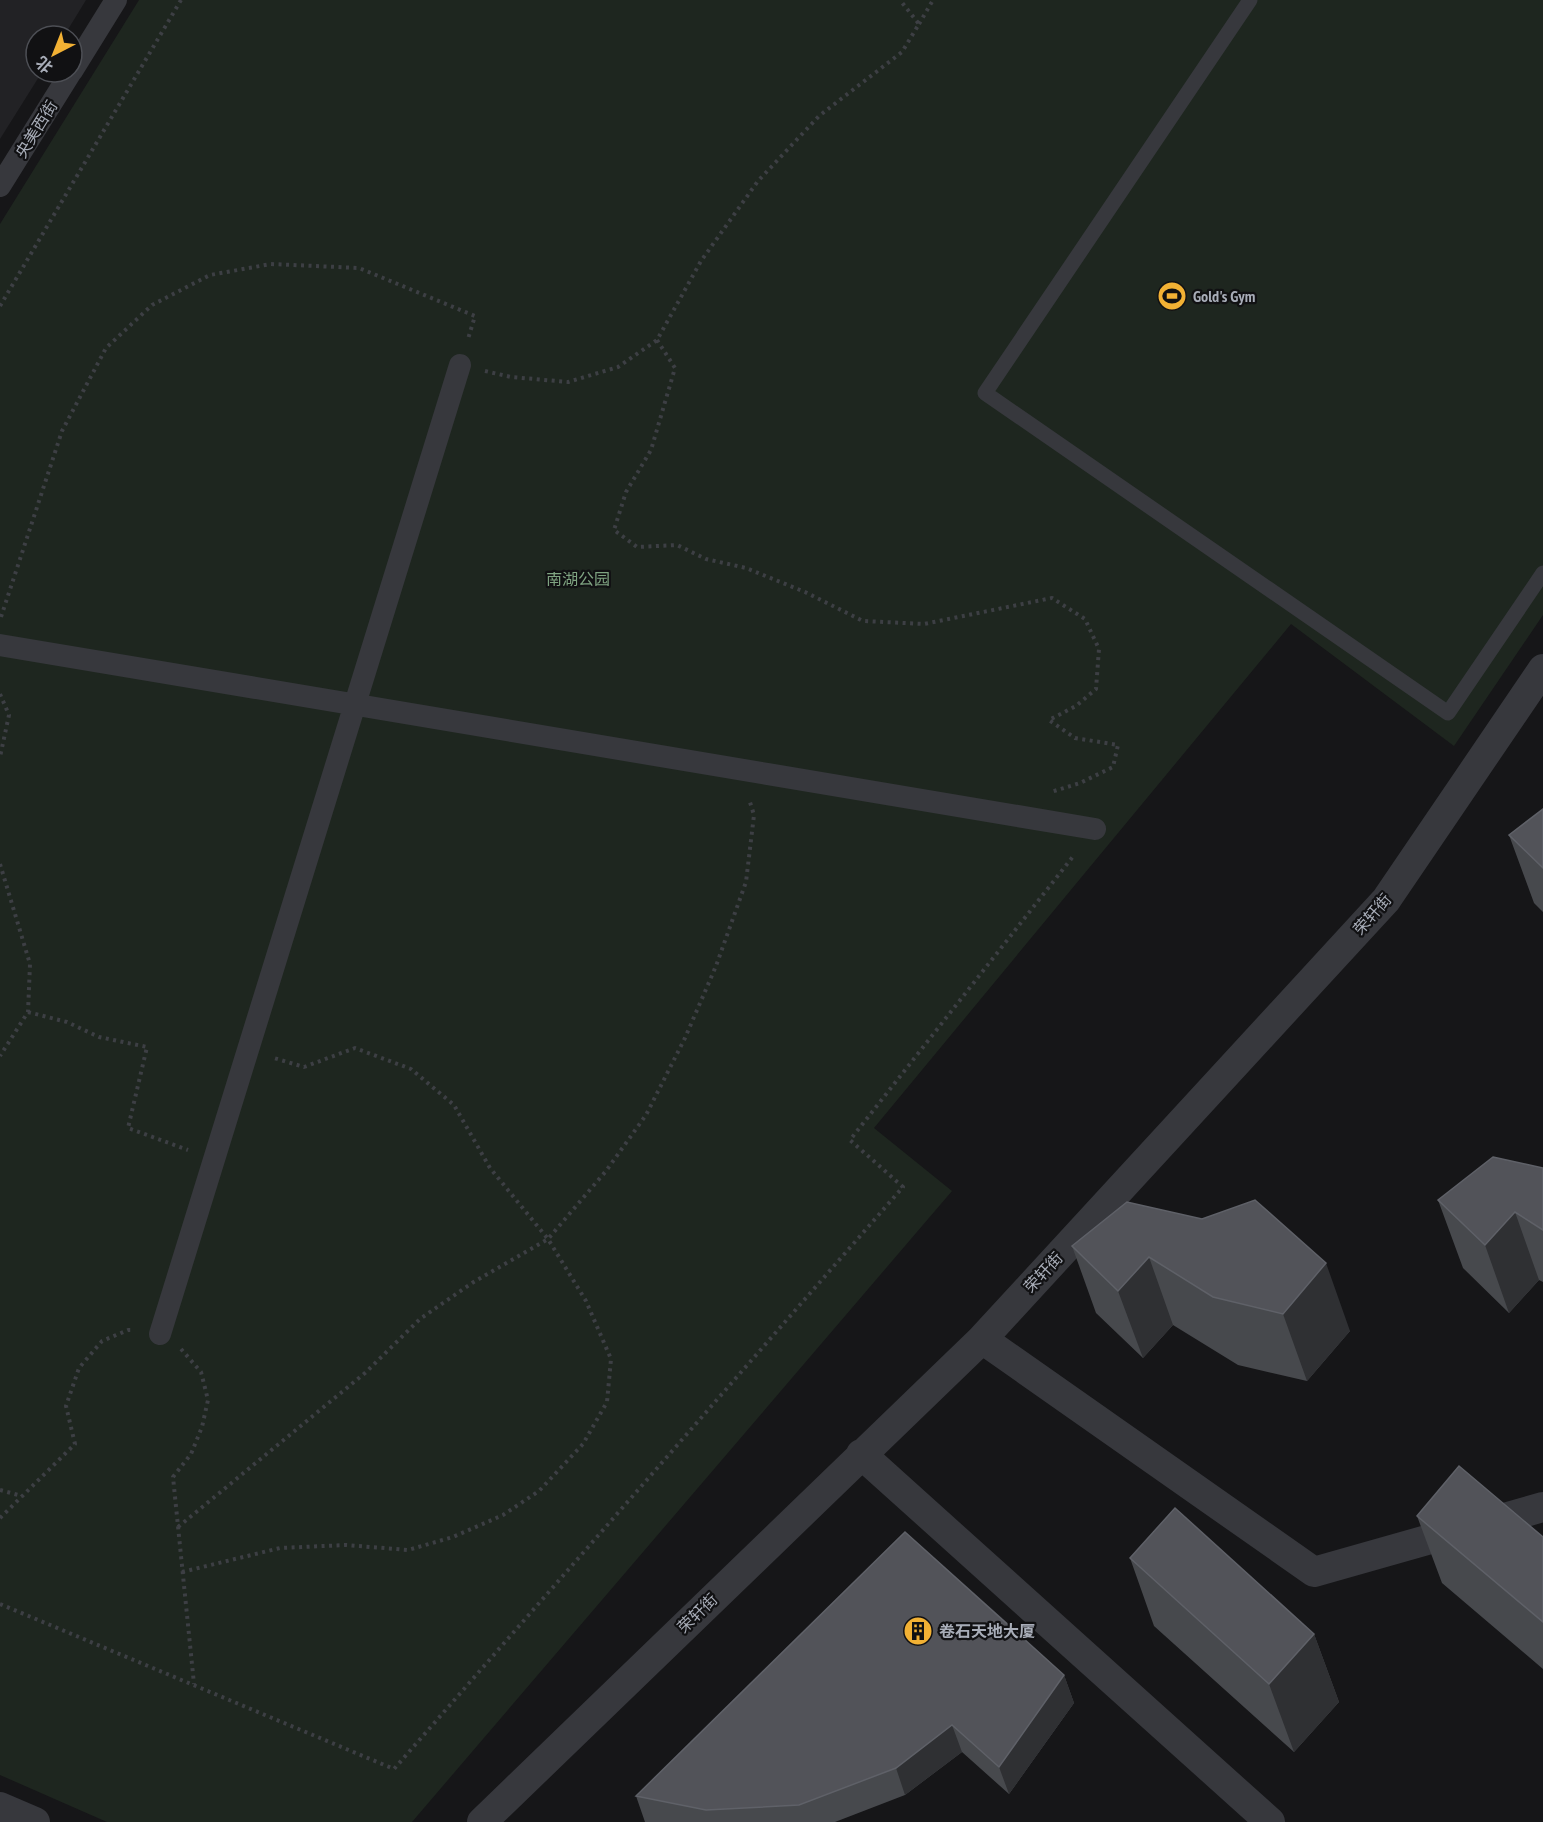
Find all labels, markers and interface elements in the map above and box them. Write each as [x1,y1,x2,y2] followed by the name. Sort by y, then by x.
[24,24,84,84] north arrow
[31,52,57,78] text: 北
[11,97,61,161] street label: 央美西街
[1156,280,1188,312] sports icon: Gold's Gym
[1193,286,1255,306] place label: Gold's Gym
[546,569,610,589] park label: 南湖公园
[1349,889,1395,939] street label: 荣轩街
[1019,1248,1067,1296] street label: 荣轩街
[673,1589,721,1637] street label: 荣轩街
[902,1615,934,1647] building icon: 卷石天地大厦
[939,1621,1035,1641] place label: 卷石天地大厦

